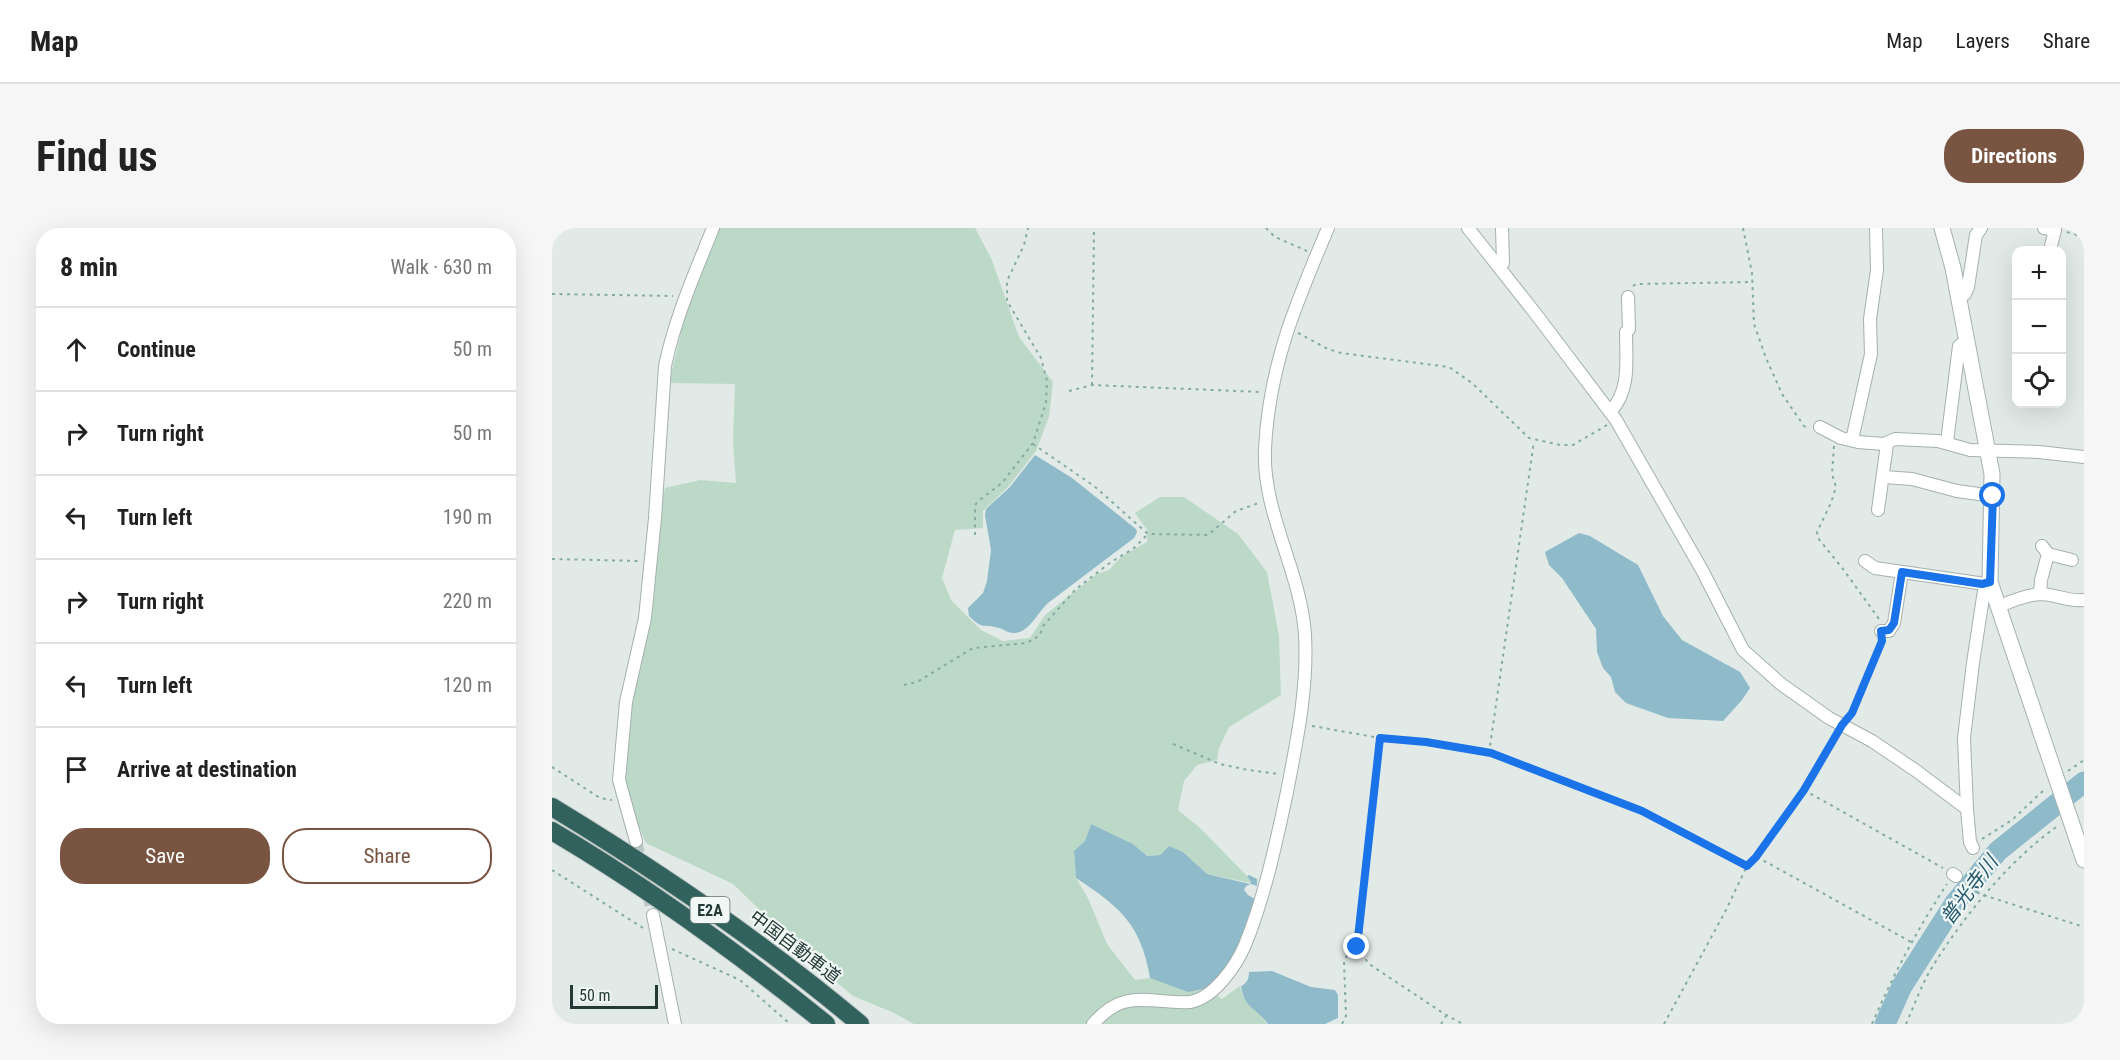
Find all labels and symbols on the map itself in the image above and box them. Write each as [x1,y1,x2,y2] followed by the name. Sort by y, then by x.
[1979,482,2005,508] route start
[1935,849,2004,929] water label: 普光寺川
[690,897,730,923] road number: E2A
[746,906,845,987] street label: 中国自動車道
[1343,933,1369,959] route end
[570,982,658,1010] scale bar

